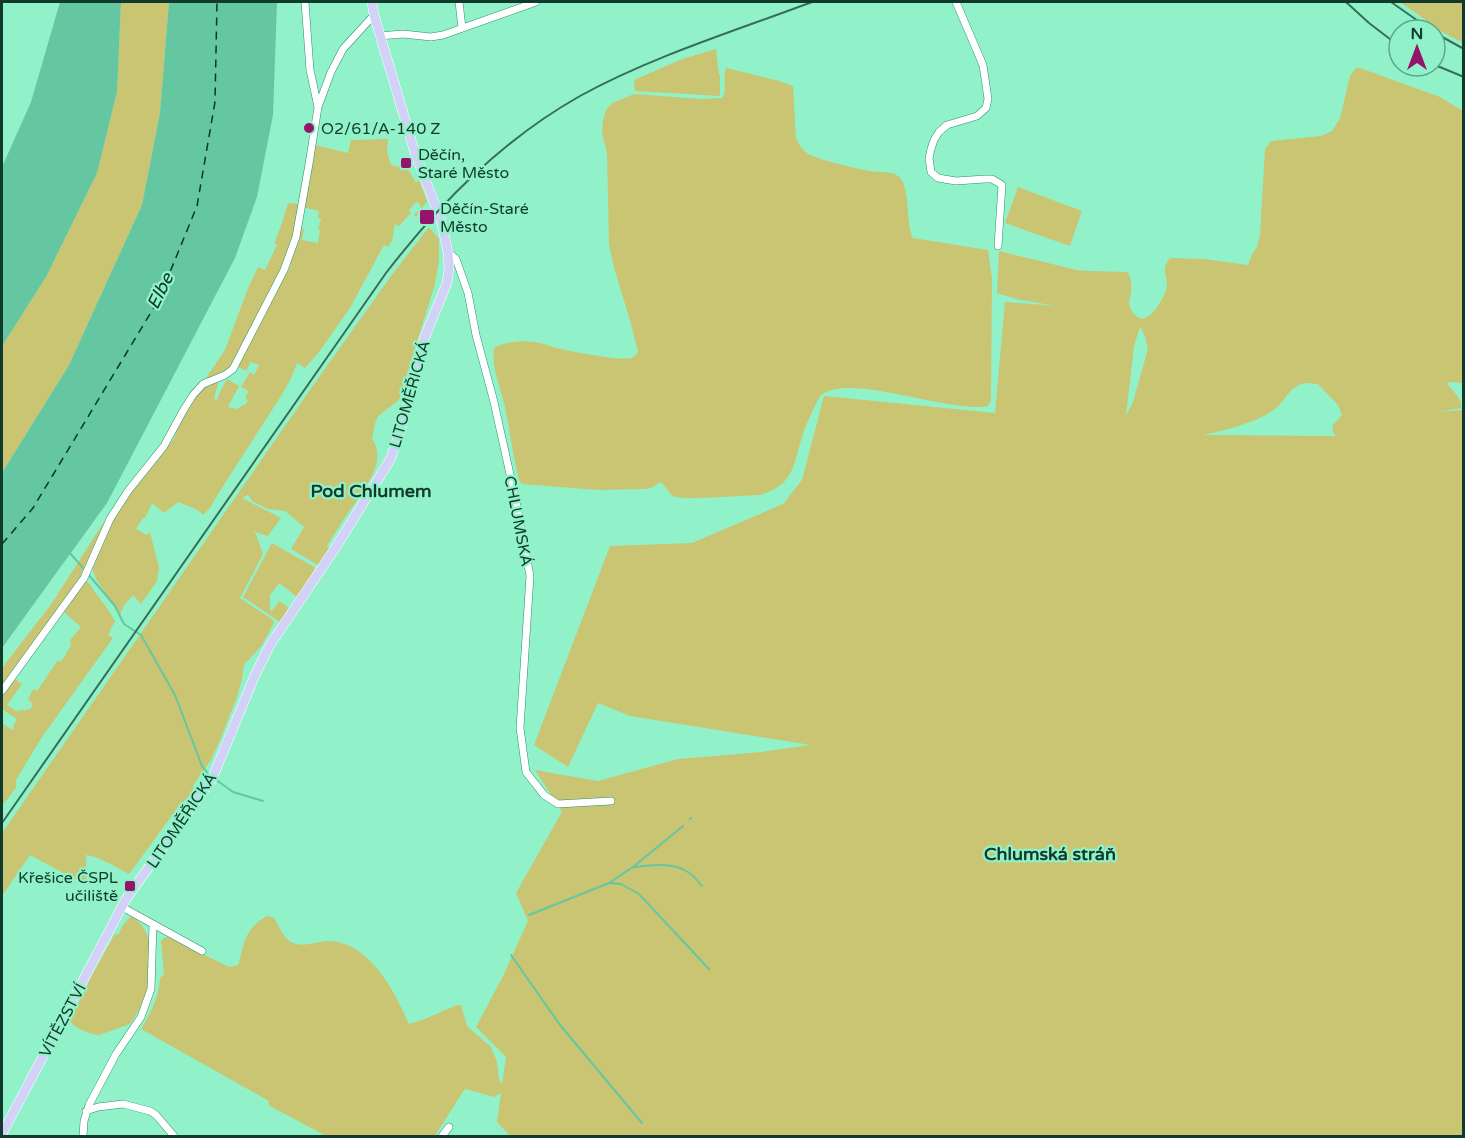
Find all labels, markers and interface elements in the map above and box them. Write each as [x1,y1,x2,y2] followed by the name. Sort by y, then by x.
[1387,18,1447,78] north arrow
[1411,24,1423,44] text: N
[321,119,441,139] place label: O2/61/A-140 Z
[302,121,316,135] marker: O2/61/A-140 Z
[418,145,509,183] place label: Děčín, Staré Město
[399,156,413,170] marker: Děčín, Staré Město
[440,199,529,237] place label: Děčín-Staré Město
[418,208,436,226] marker: Děčín-Staré Město
[142,269,178,313] water label: Elbe
[385,338,435,450] street label: LITOMĚŘICKÁ
[499,474,537,568] street label: CHLUMSKÁ
[311,480,431,502] district label: Pod Chlumem
[142,769,221,872] street label: LITOMĚŘICKÁ
[984,843,1116,865] district label: Chlumská stráň
[18,868,118,906] place label: Křešice ČSPL učiliště
[123,879,137,893] marker: Křešice ČSPL učiliště
[35,980,91,1061] street label: VÍTĚZSTVÍ

